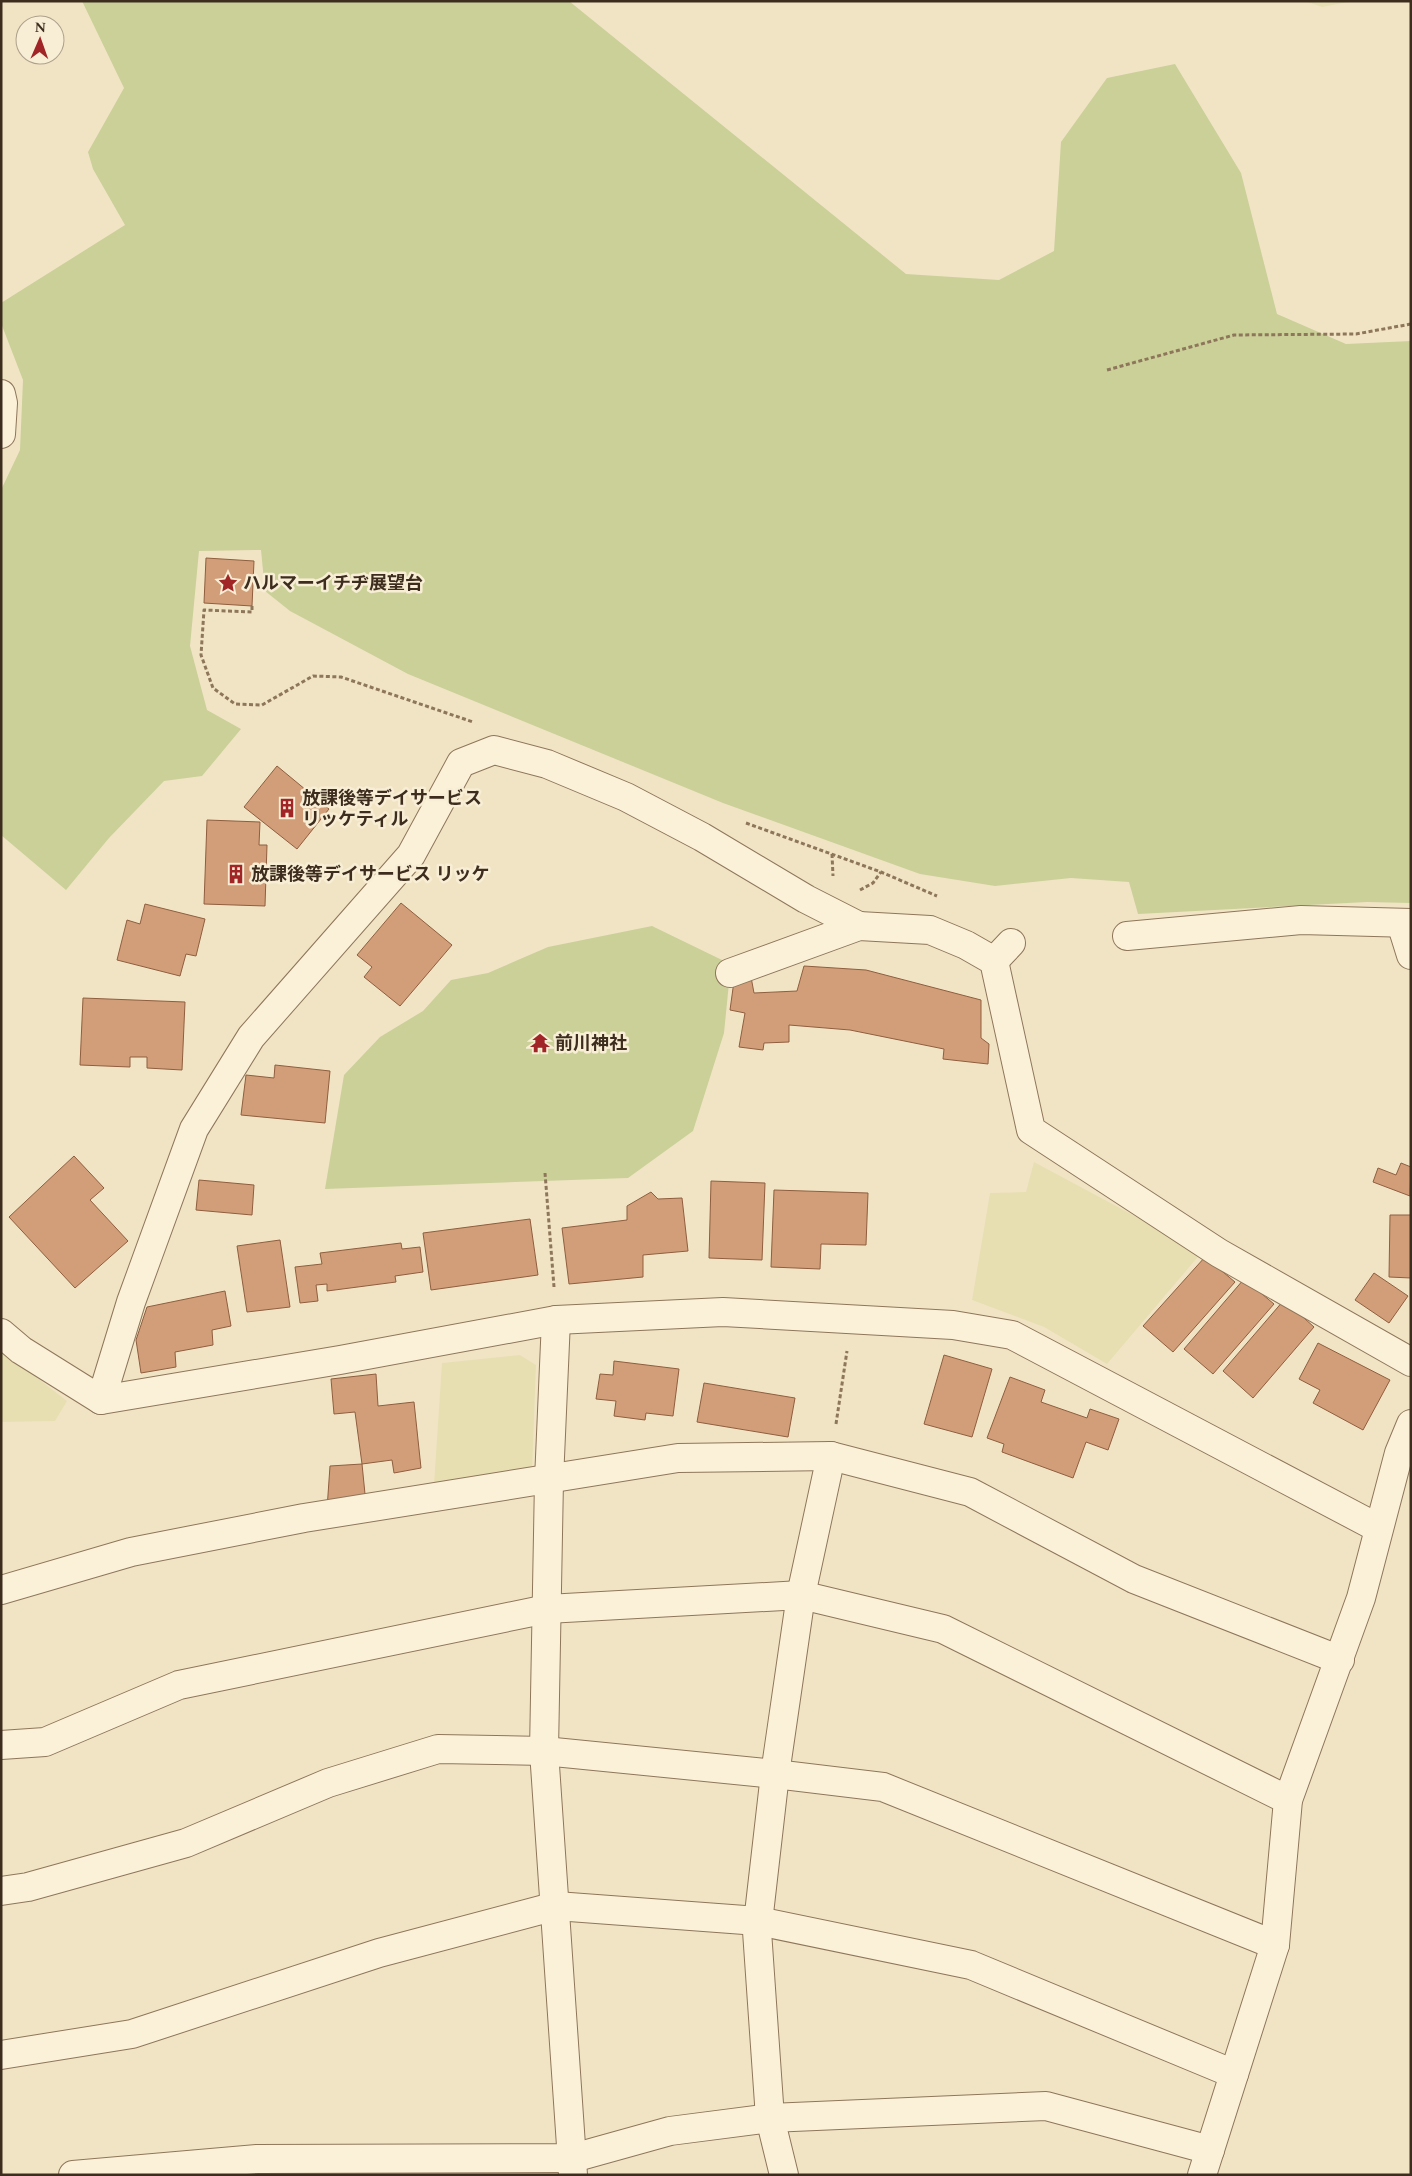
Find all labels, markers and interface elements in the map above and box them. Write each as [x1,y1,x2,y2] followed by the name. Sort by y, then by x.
[15,15,65,65] north arrow
[34,17,47,38] text: N
[243,570,423,597] place label: ハルマーイチヂ展望台
[217,572,239,594] place icon: ハルマーイチヂ展望台
[302,785,482,833] place label: 放課後等デイサービス リッケティル
[276,797,298,819] building icon: 放課後等デイサービス リッケティル
[251,861,490,888] place label: 放課後等デイサービス リッケ
[225,863,247,885] building icon: 放課後等デイサービス リッケ
[555,1030,627,1057] place label: 前川神社
[529,1032,551,1054] temple icon: 前川神社

